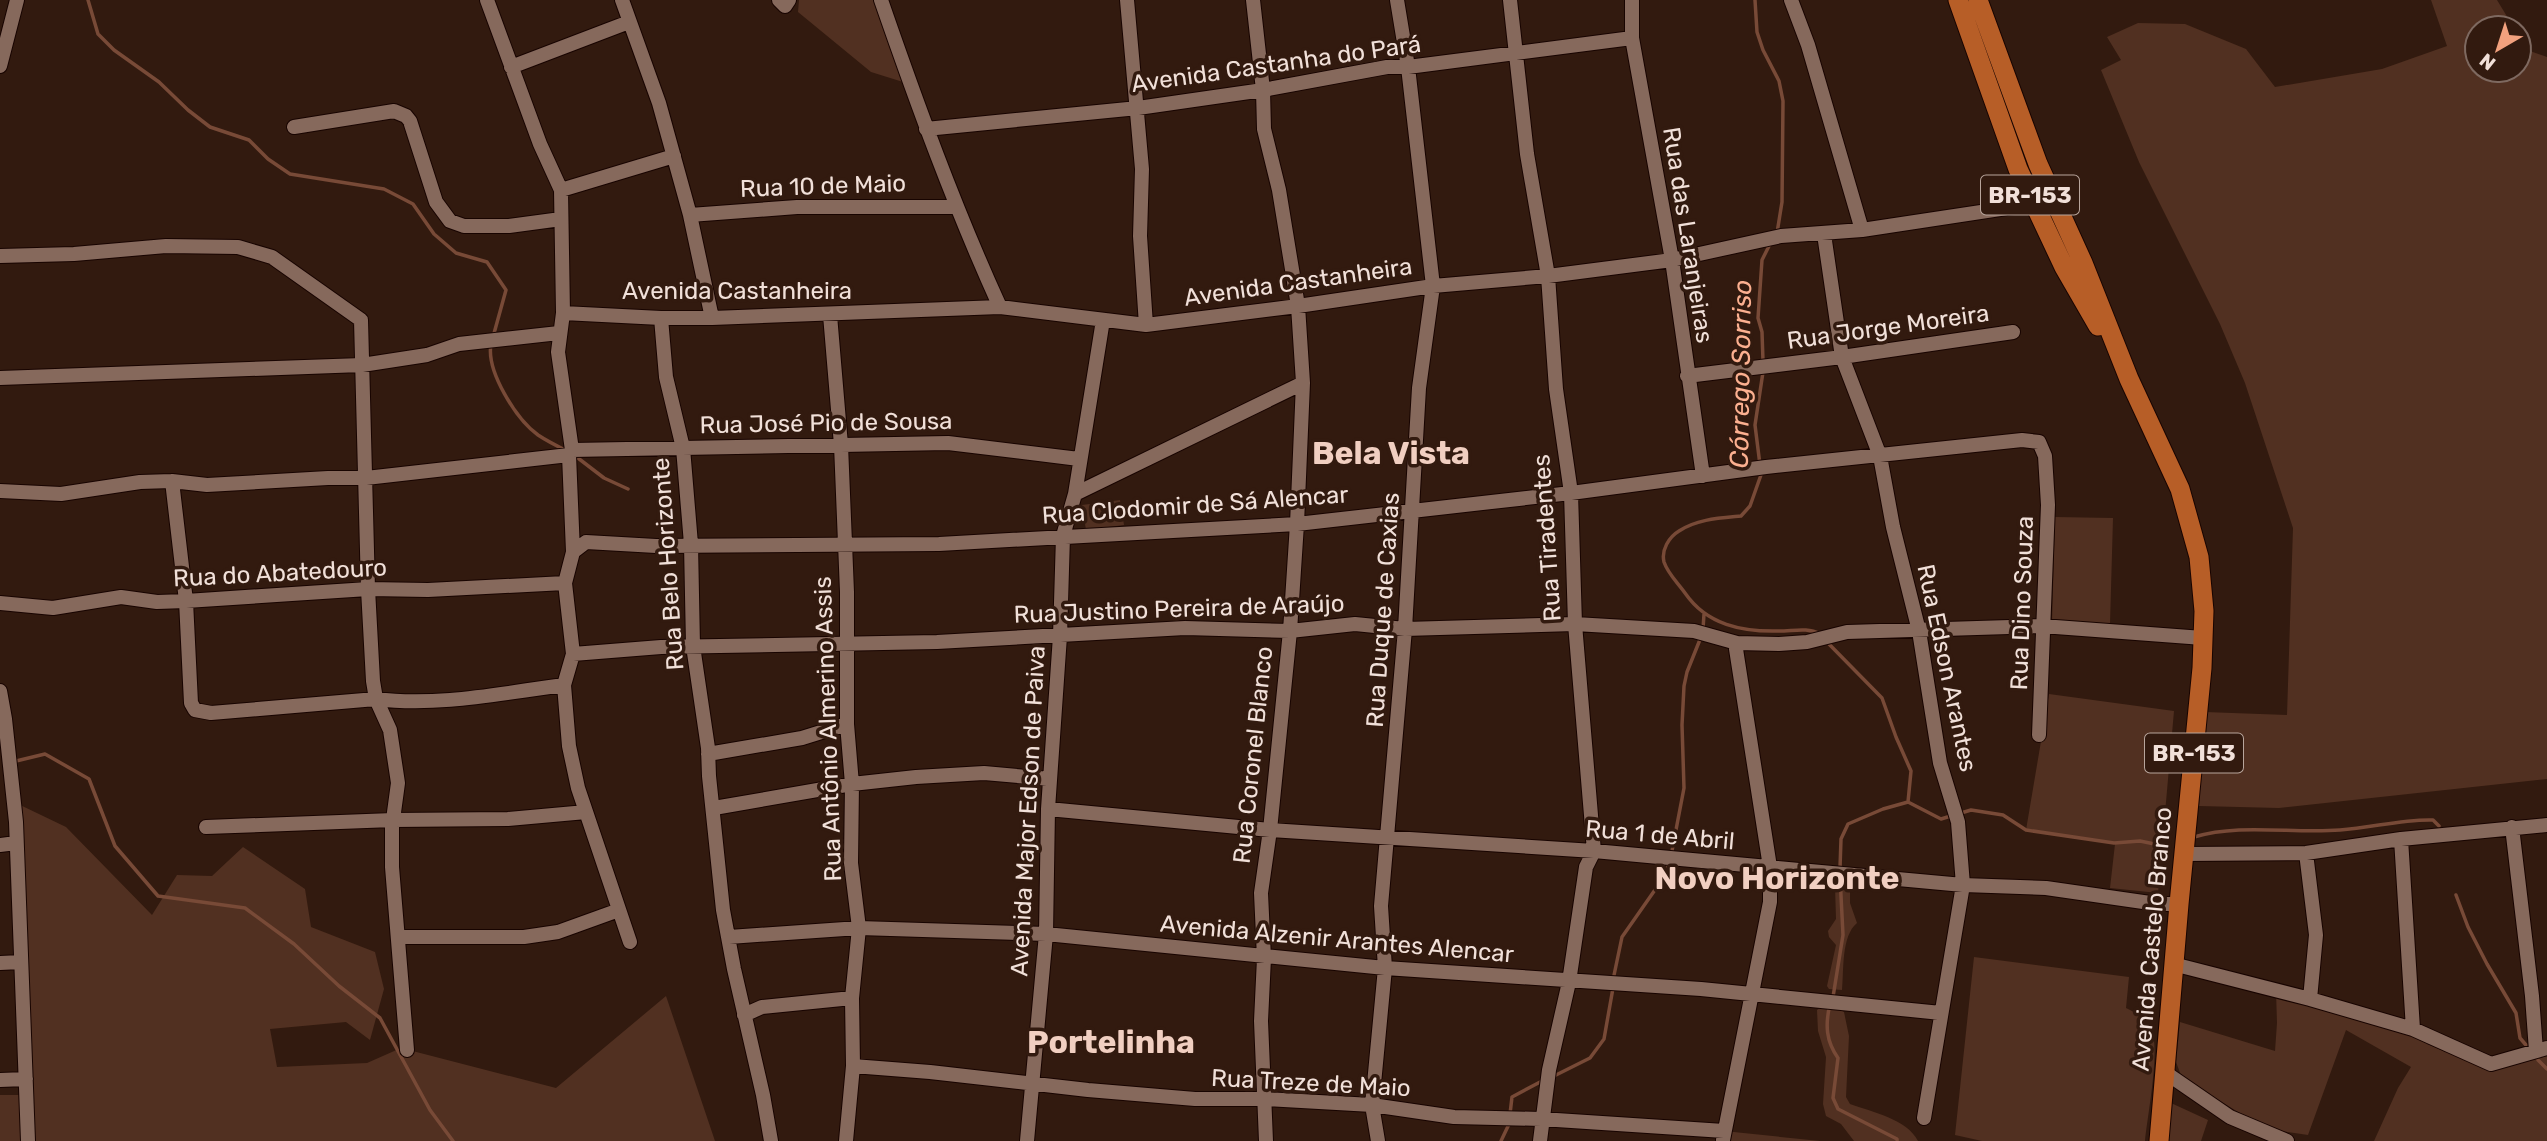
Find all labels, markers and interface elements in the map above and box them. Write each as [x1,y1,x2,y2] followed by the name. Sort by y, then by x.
[2463,14,2533,84] north arrow
[1129,30,1423,98] street label: Avenida Castanha do Pará
[2475,49,2500,75] text: N
[1657,125,1719,345] street label: Rua das Laranjeiras
[739,169,907,203] street label: Rua 10 de Maio
[1981,176,2079,214] road number: BR-153
[1182,252,1414,312] street label: Avenida Castanheira
[622,277,852,305] street label: Avenida Castanheira
[1724,279,1758,469] water label: Córrego Sorriso
[1785,299,1991,355] street label: Rua Jorge Moreira
[699,407,953,439] street label: Rua José Pio de Sousa
[1312,434,1470,472] district label: Bela Vista
[1527,453,1567,623] street label: Rua Tiradentes
[647,457,689,671] street label: Rua Belo Horizonte
[1041,480,1349,530] street label: Rua Clodomir de Sá Alencar
[1361,492,1405,728] street label: Rua Duque de Caxias
[2005,515,2039,691] street label: Rua Dino Souza
[172,553,388,593] street label: Rua do Abatedouro
[1911,562,1983,774] street label: Rua Edson Arantes
[809,576,847,882] street label: Rua Antônio Almerino Assis
[1013,589,1345,629] street label: Rua Justino Pereira de Araújo
[1005,645,1051,977] street label: Avenida Major Edson de Paiva
[1228,645,1278,865] street label: Rua Coronel Blanco
[2145,734,2243,772] road number: BR-153
[2127,806,2177,1072] street label: Avenida Castelo Branco
[1584,815,1736,855] street label: Rua 1 de Abril
[1654,859,1900,897] district label: Novo Horizonte
[1159,910,1515,968] street label: Avenida Alzenir Arantes Alencar
[1027,1023,1195,1061] district label: Portelinha
[1210,1064,1412,1102] street label: Rua Treze de Maio

